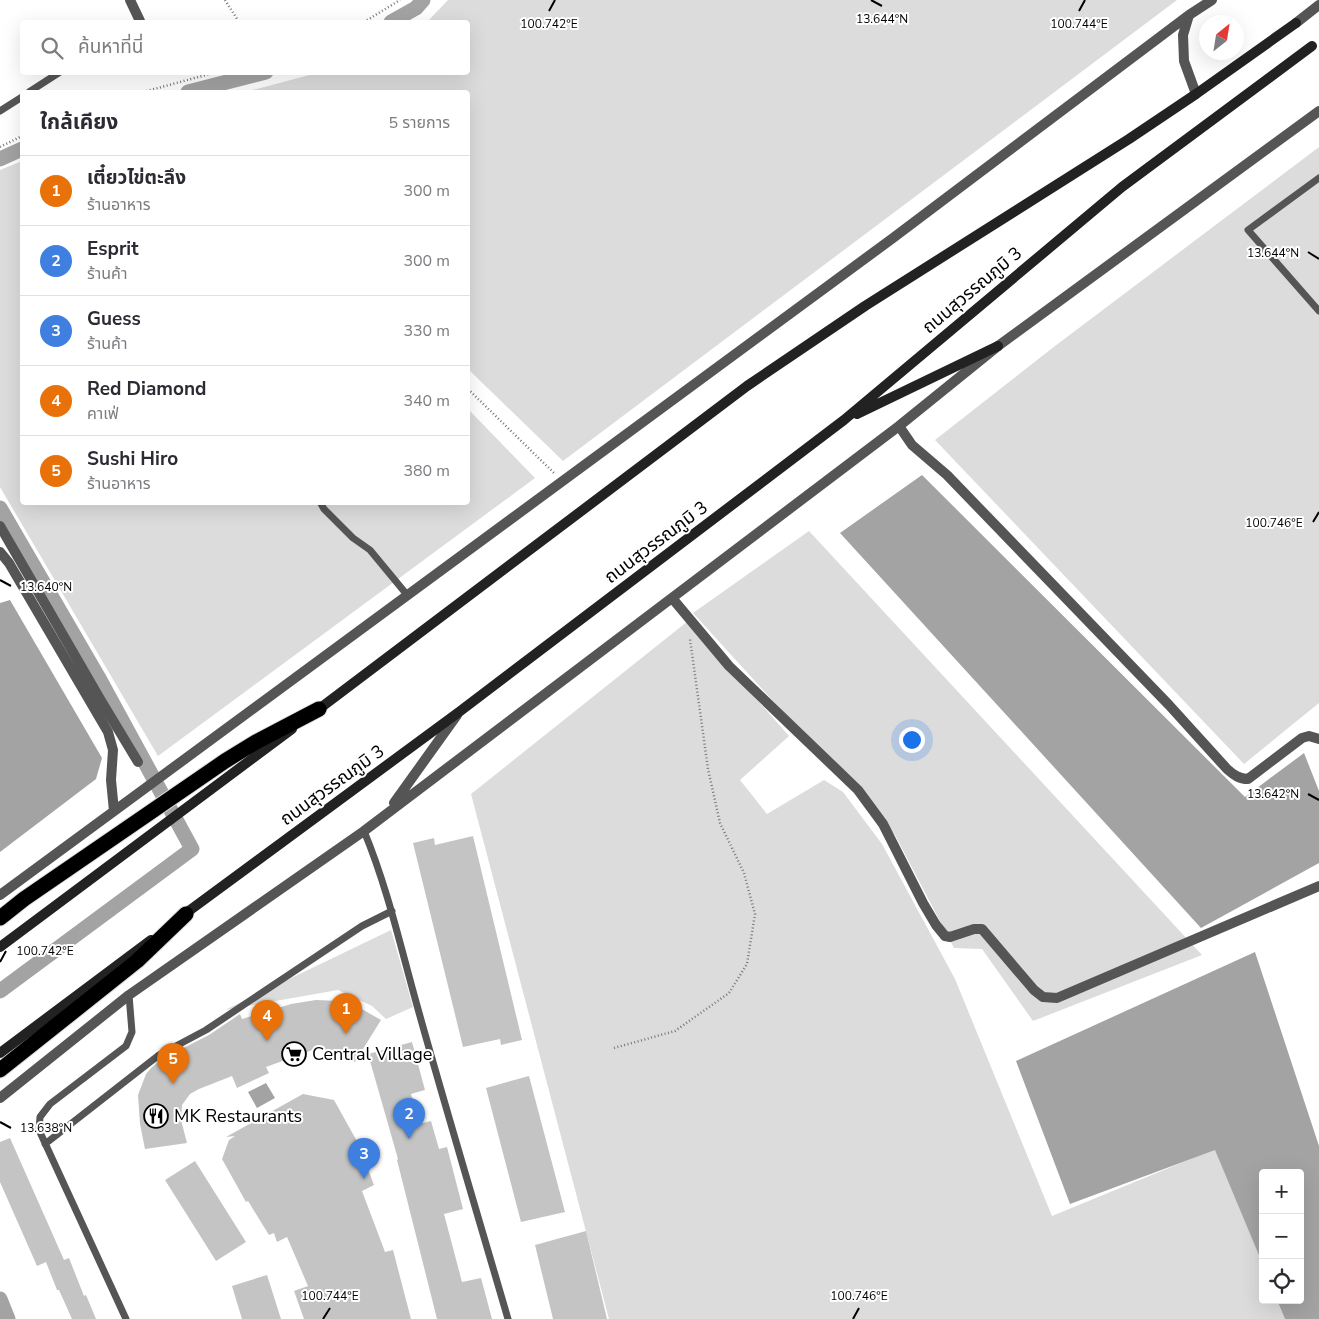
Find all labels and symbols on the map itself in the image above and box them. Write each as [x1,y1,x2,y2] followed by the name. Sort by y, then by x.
[856,11,908,27] text: 13.644°N
[1199,15,1244,60] north arrow
[520,16,578,32] text: 100.742°E
[1050,16,1108,32] text: 100.744°E
[917,241,1027,339] street label: ถนนสุวรรณภูมิ 3
[1247,245,1299,261] text: 13.644°N
[600,495,712,589] street label: ถนนสุวรรณภูมิ 3
[1245,515,1303,531] text: 100.746°E
[20,579,72,595] text: 13.640°N
[899,727,925,753] your location
[275,739,389,831] street label: ถนนสุวรรณภูมิ 3
[1247,786,1299,802] text: 13.642°N
[16,943,74,959] text: 100.742°E
[330,993,362,1034] pin: 1
[251,1000,283,1041] pin: 4
[281,1041,307,1067] supermarket icon: Central Village
[312,1042,432,1066] place label: Central Village
[157,1043,189,1084] pin: 5
[393,1098,425,1139] pin: 2
[143,1103,169,1129] restaurant icon: MK Restaurants
[174,1104,302,1128] place label: MK Restaurants
[20,1120,72,1136] text: 13.638°N
[348,1138,380,1179] pin: 3
[301,1288,359,1304] text: 100.744°E
[830,1288,888,1304] text: 100.746°E

